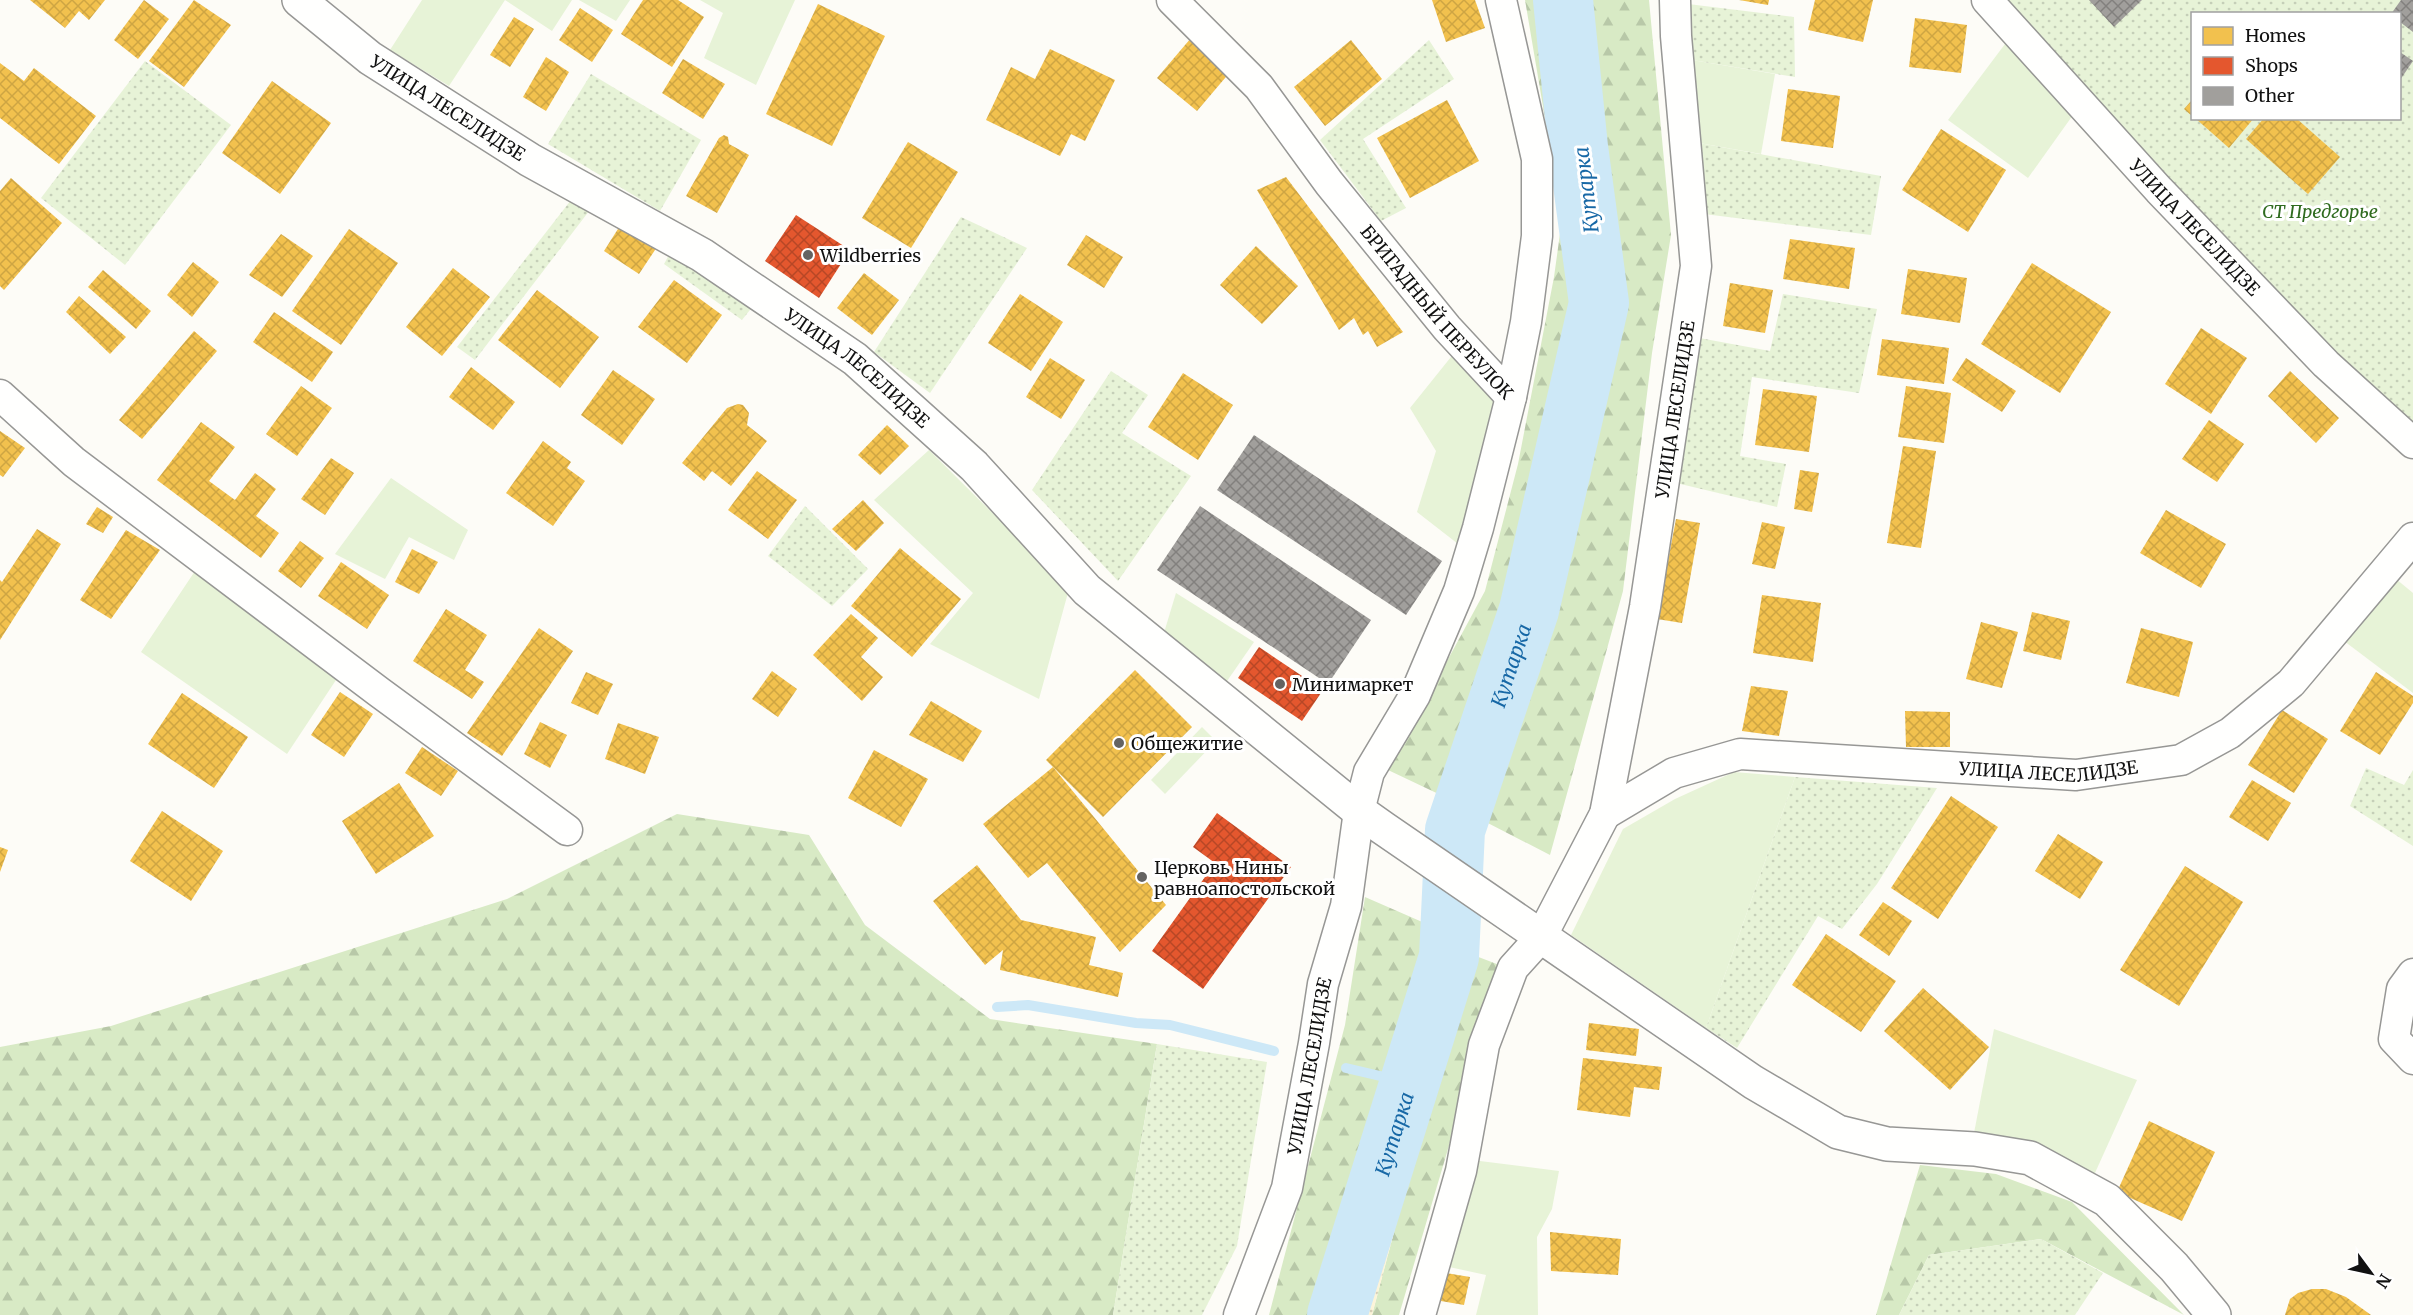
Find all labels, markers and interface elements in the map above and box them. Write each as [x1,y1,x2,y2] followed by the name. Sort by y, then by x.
[2191,12,2401,120] legend
[2245,24,2306,47] text: Homes
[365,49,530,166] street label: УЛИЦА ЛЕСЕЛИДЗЕ
[2245,54,2298,77] text: Shops
[2245,84,2295,107] text: Other
[1568,145,1604,235] water label: Кутарка
[2124,153,2266,300] street label: УЛИЦА ЛЕСЕЛИДЗЕ
[2262,200,2378,223] park label: СТ Предгорье
[1356,220,1519,404] street label: БРИГАДНЫЙ ПЕРЕУЛОК
[819,244,921,267] place label: Wildberries
[801,248,815,262] marker: Wildberries
[779,302,935,433] street label: УЛИЦА ЛЕСЕЛИДЗЕ
[1650,318,1699,501] street label: УЛИЦА ЛЕСЕЛИДЗЕ
[1485,620,1536,710] water label: Кутарка
[1292,673,1413,696] place label: Минимаркет
[1273,677,1287,691] marker: Минимаркет
[1131,732,1243,755] place label: Общежитие
[1112,736,1126,750] marker: Общежитие
[1957,755,2140,787] street label: УЛИЦА ЛЕСЕЛИДЗЕ
[1154,856,1335,900] place label: Церковь Нины равноапостольской
[1135,870,1149,884] marker: Церковь Нины равноапостольской
[1282,974,1336,1157] street label: УЛИЦА ЛЕСЕЛИДЗЕ
[1369,1089,1419,1179] water label: Кутарка
[2341,1243,2401,1303] north arrow
[2372,1270,2395,1292] text: N

